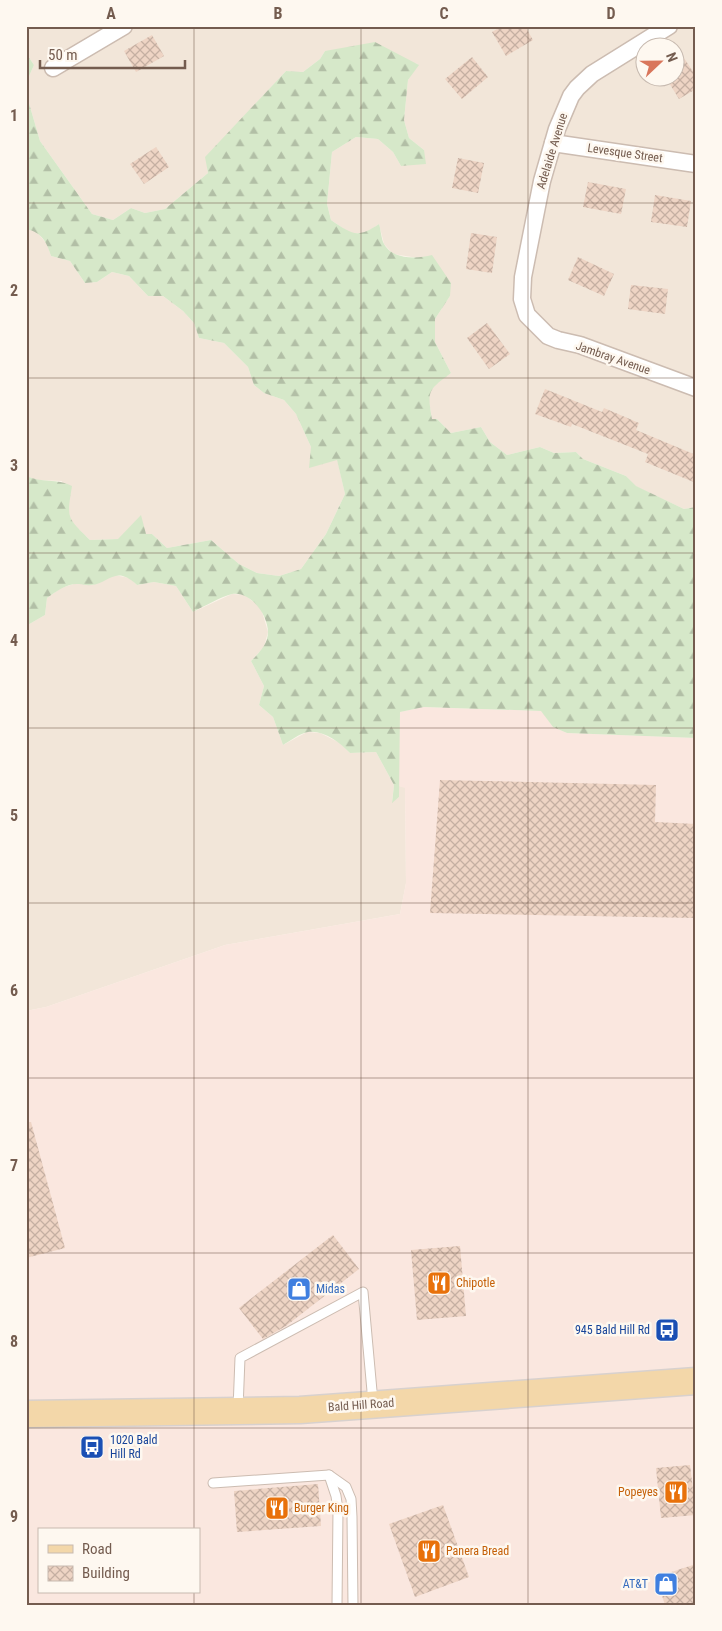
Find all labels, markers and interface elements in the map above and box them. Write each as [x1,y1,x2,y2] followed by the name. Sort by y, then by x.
[106,4,116,23] text: A
[274,4,283,23] text: B
[439,4,449,23] text: C
[606,4,616,23] text: D
[40,38,185,70] scale bar
[634,38,684,88] north arrow
[48,46,78,64] text: 50 m
[663,50,681,64] text: N
[10,106,18,125] text: 1
[534,111,570,191] street label: Adelaide Avenue
[587,141,664,165] street label: Levesque Street
[10,281,18,300] text: 2
[574,339,652,377] street label: Jambray Avenue
[10,456,18,475] text: 3
[10,631,18,650] text: 4
[10,806,18,825] text: 5
[10,981,18,1000] text: 6
[10,1156,18,1175] text: 7
[426,1270,452,1296] restaurant icon: Chipotle
[286,1276,312,1302] shop icon: Midas
[456,1276,496,1290] place label: Chipotle
[316,1282,345,1296] place label: Midas
[654,1317,680,1343] bus stop icon: 945 Bald Hill Rd
[575,1323,650,1337] place label: 945 Bald Hill Rd
[10,1332,18,1351] text: 8
[327,1396,395,1414] street label: Bald Hill Road
[110,1433,158,1461] place label: 1020 Bald Hill Rd
[79,1434,105,1460] bus stop icon: 1020 Bald Hill Rd
[663,1479,689,1505] restaurant icon: Popeyes
[618,1485,658,1499] place label: Popeyes
[264,1495,290,1521] restaurant icon: Burger King
[294,1501,349,1515] place label: Burger King
[10,1507,18,1526] text: 9
[38,1528,200,1594] legend
[416,1538,442,1564] restaurant icon: Panera Bread
[82,1540,112,1558] text: Road
[446,1544,509,1558] place label: Panera Bread
[82,1564,130,1582] text: Building
[653,1571,679,1597] shop icon: AT&T
[623,1577,648,1591] place label: AT&T

